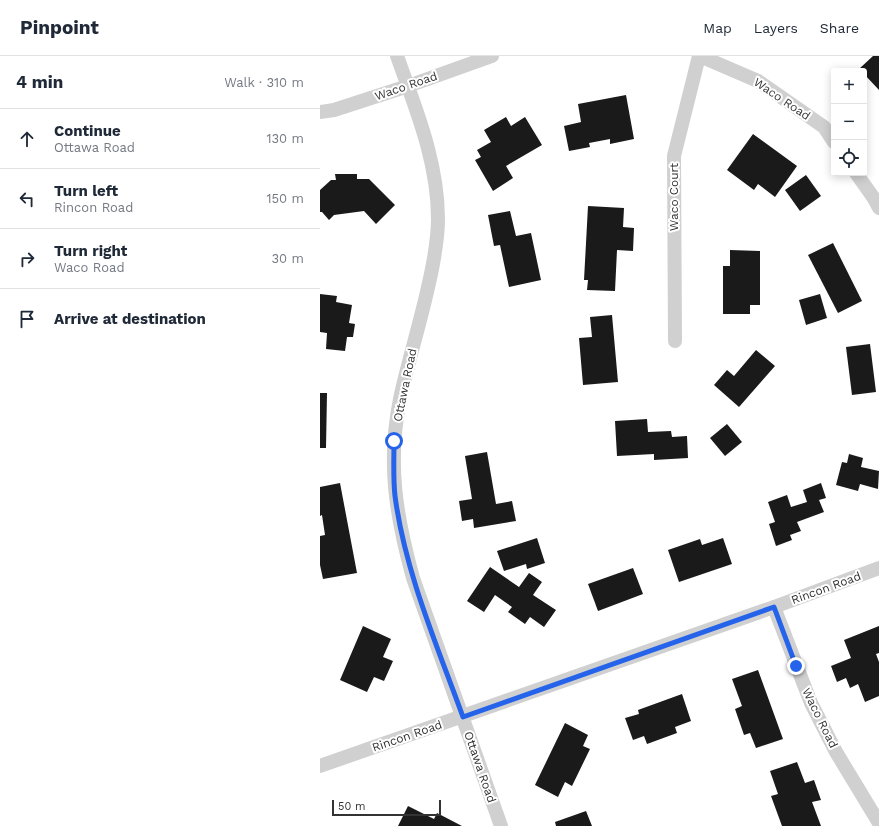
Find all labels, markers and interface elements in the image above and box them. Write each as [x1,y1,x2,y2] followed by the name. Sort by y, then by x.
[20,16,99,39] text: Pinpoint
[703,20,732,36] text: Map
[754,20,798,36] text: Layers
[820,20,859,36] text: Share
[831,68,867,176] map controls
[831,68,867,104] button: +
[373,69,439,103] street label: Waco Road
[16,72,63,92] text: 4 min
[224,75,304,90] text: Walk · 310 m
[751,75,813,123] street label: Waco Road
[831,104,867,140] button: −
[54,122,121,140] text: Continue
[16,128,38,150] icon: ahead
[266,131,304,146] text: 130 m
[54,140,135,155] text: Ottawa Road
[831,140,867,176] button: locate
[667,163,681,231] street label: Waco Court
[54,182,118,200] text: Turn left
[16,188,38,210] icon: left
[266,191,304,206] text: 150 m
[54,200,133,215] text: Rincon Road
[54,242,127,260] text: Turn right
[16,248,38,270] icon: right
[272,251,304,266] text: 30 m
[54,260,125,275] text: Waco Road
[16,308,38,330] icon: arrive
[54,310,206,328] text: Arrive at destination
[390,347,420,423] street label: Ottawa Road
[385,432,403,450] route start
[789,569,863,607] street label: Rincon Road
[787,657,805,675] route end
[799,686,841,750] street label: Waco Road
[370,717,444,755] street label: Rincon Road
[461,729,499,805] street label: Ottawa Road
[332,798,441,817] scale bar
[338,800,365,813] text: 50 m

